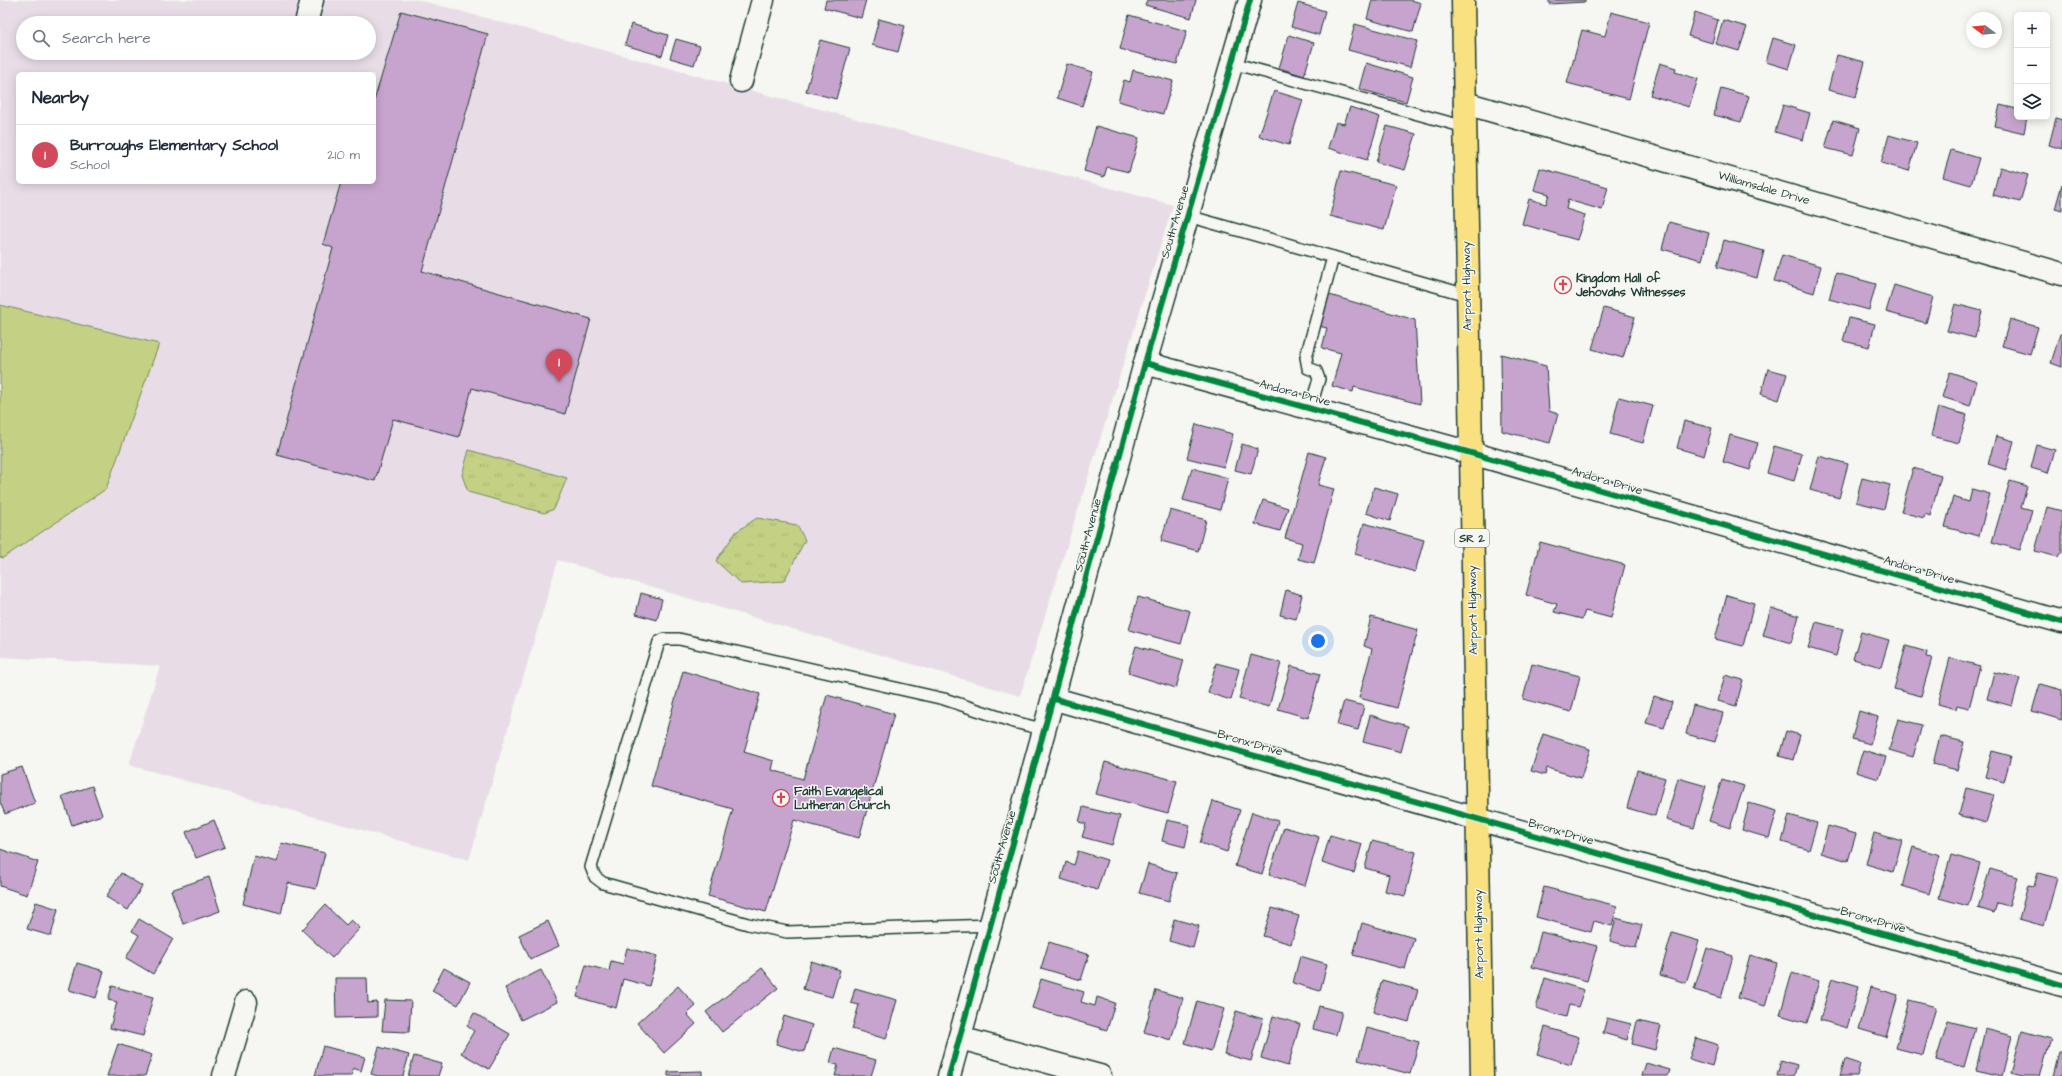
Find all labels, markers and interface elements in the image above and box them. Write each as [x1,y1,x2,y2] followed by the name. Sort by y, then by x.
[1966,12,2002,48] north arrow
[2014,12,2050,120] map controls
[2014,12,2050,48] button: +
[16,16,376,60] search box
[30,27,52,49] icon: search
[62,28,151,49] text: Search here
[2014,48,2050,84] button: −
[2014,84,2050,120] button: layers
[32,86,89,110] text: Nearby
[70,135,278,156] text: Burroughs Elementary School
[44,146,46,164] text: 1
[327,146,360,164] text: 210 m
[70,156,110,174] text: School
[1716,167,1812,209] street label: Williamsdale Drive
[1156,183,1194,260] street label: South Avenue
[1458,241,1477,331] street label: Airport Highway
[1575,270,1686,301] place label: Kingdom Hall of Jehovahs Witnesses
[1553,275,1573,295] church icon: Kingdom Hall of Jehovahs Witnesses
[546,349,572,382] pin: 1
[1258,375,1333,411] street label: Andora Drive
[1570,463,1645,499] street label: Andora Drive
[1070,496,1106,573] street label: South Avenue
[1455,529,1489,547] road number: SR 2
[1882,552,1957,588] street label: Andora Drive
[1464,565,1483,655] street label: Airport Highway
[1308,631,1328,651] your location
[1215,726,1285,761] street label: Bronx Drive
[794,783,891,814] place label: Faith Evangelical Lutheran Church
[771,788,791,808] church icon: Faith Evangelical Lutheran Church
[983,808,1021,885] street label: South Avenue
[1526,815,1596,850] street label: Bronx Drive
[1470,889,1489,979] street label: Airport Highway
[1838,903,1908,938] street label: Bronx Drive

